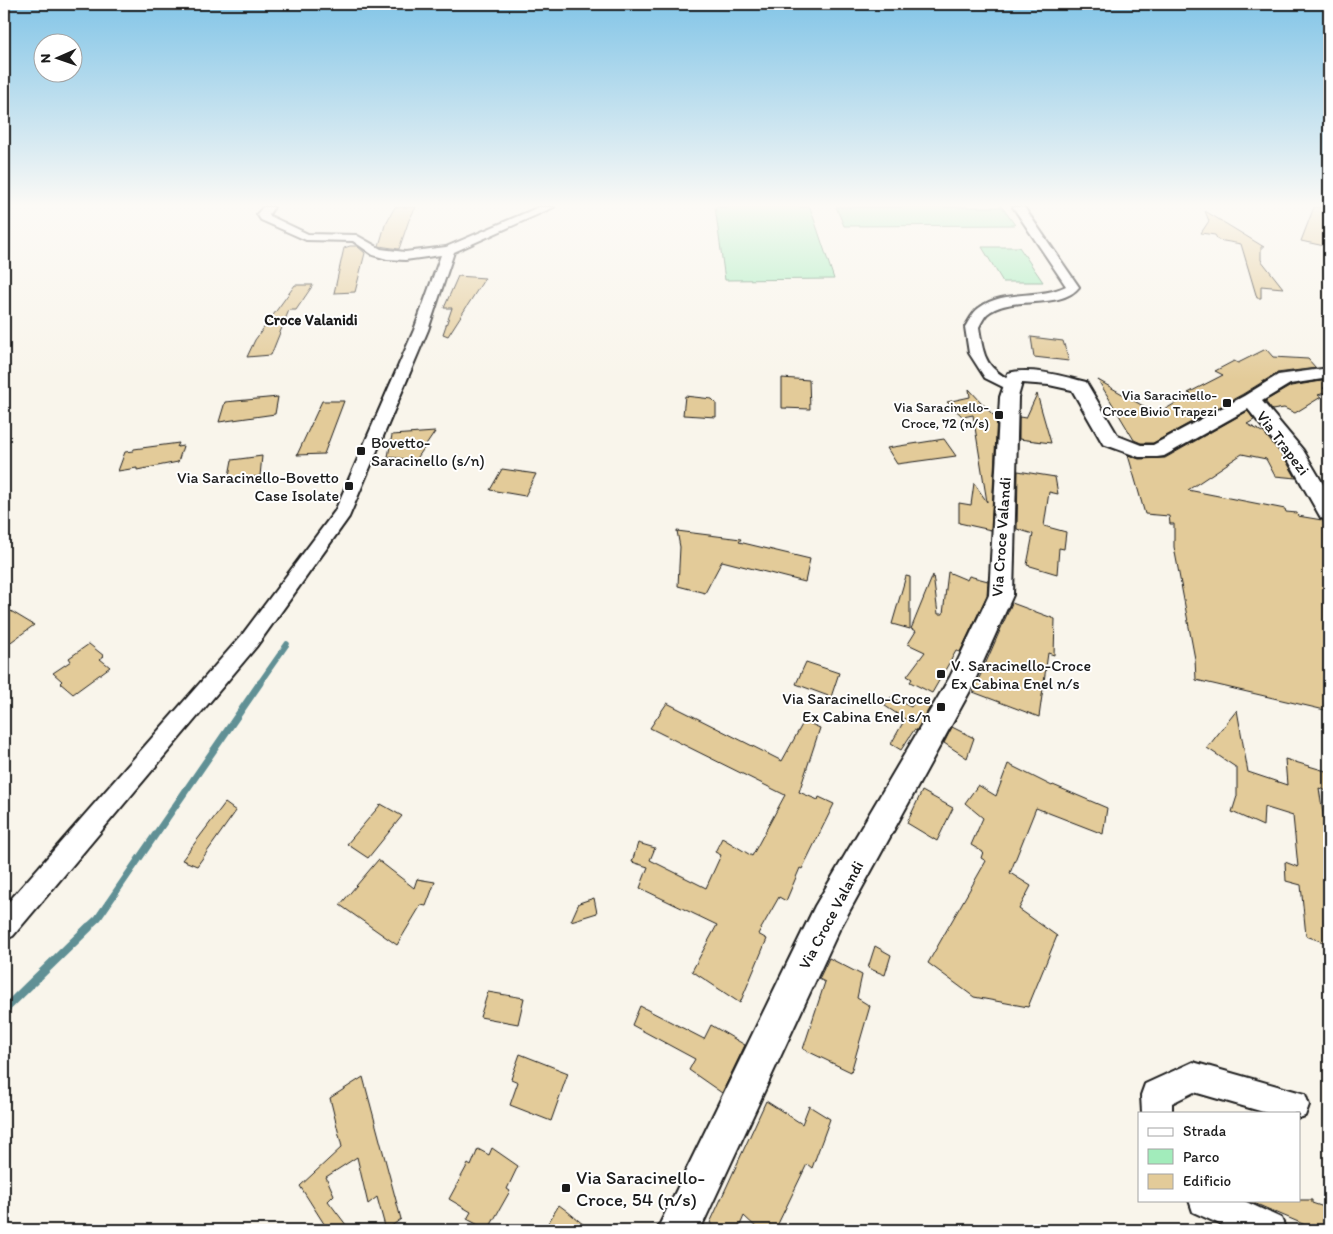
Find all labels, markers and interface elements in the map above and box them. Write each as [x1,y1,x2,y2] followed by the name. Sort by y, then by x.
[32,32,82,82] north arrow
[37,53,54,63] text: N
[264,311,358,329] district label: Croce Valanidi
[1102,387,1217,420] place label: Via Saracinello- Croce Bivio Trapezi
[1221,397,1233,409] marker: Via Saracinello- Croce Bivio Trapezi
[894,399,989,432] place label: Via Saracinello- Croce, 72 (n/s)
[1253,407,1313,479] street label: Via Trapezi
[993,409,1005,421] marker: Via Saracinello- Croce, 72 (n/s)
[371,433,485,470] place label: Bovetto- Saracinello (s/n)
[355,445,367,457] marker: Bovetto- Saracinello (s/n)
[177,468,339,505] place label: Via Saracinello-Bovetto Case Isolate
[987,476,1015,598] street label: Via Croce Valandi
[343,480,355,492] marker: Via Saracinello-Bovetto Case Isolate
[951,656,1091,693] place label: V. Saracinello-Croce Ex Cabina Enel n/s
[935,668,947,680] marker: V. Saracinello-Croce Ex Cabina Enel n/s
[782,689,931,726] place label: Via Saracinello-Croce Ex Cabina Enel s/n
[935,701,947,713] marker: Via Saracinello-Croce Ex Cabina Enel s/n
[794,858,868,972] street label: Via Croce Valandi
[1138,1112,1300,1202] legend
[1183,1122,1227,1140] text: Strada
[1183,1148,1219,1166] text: Parco
[576,1166,705,1211] place label: Via Saracinello- Croce, 54 (n/s)
[1183,1172,1231,1190] text: Edificio
[560,1182,572,1194] marker: Via Saracinello- Croce, 54 (n/s)

